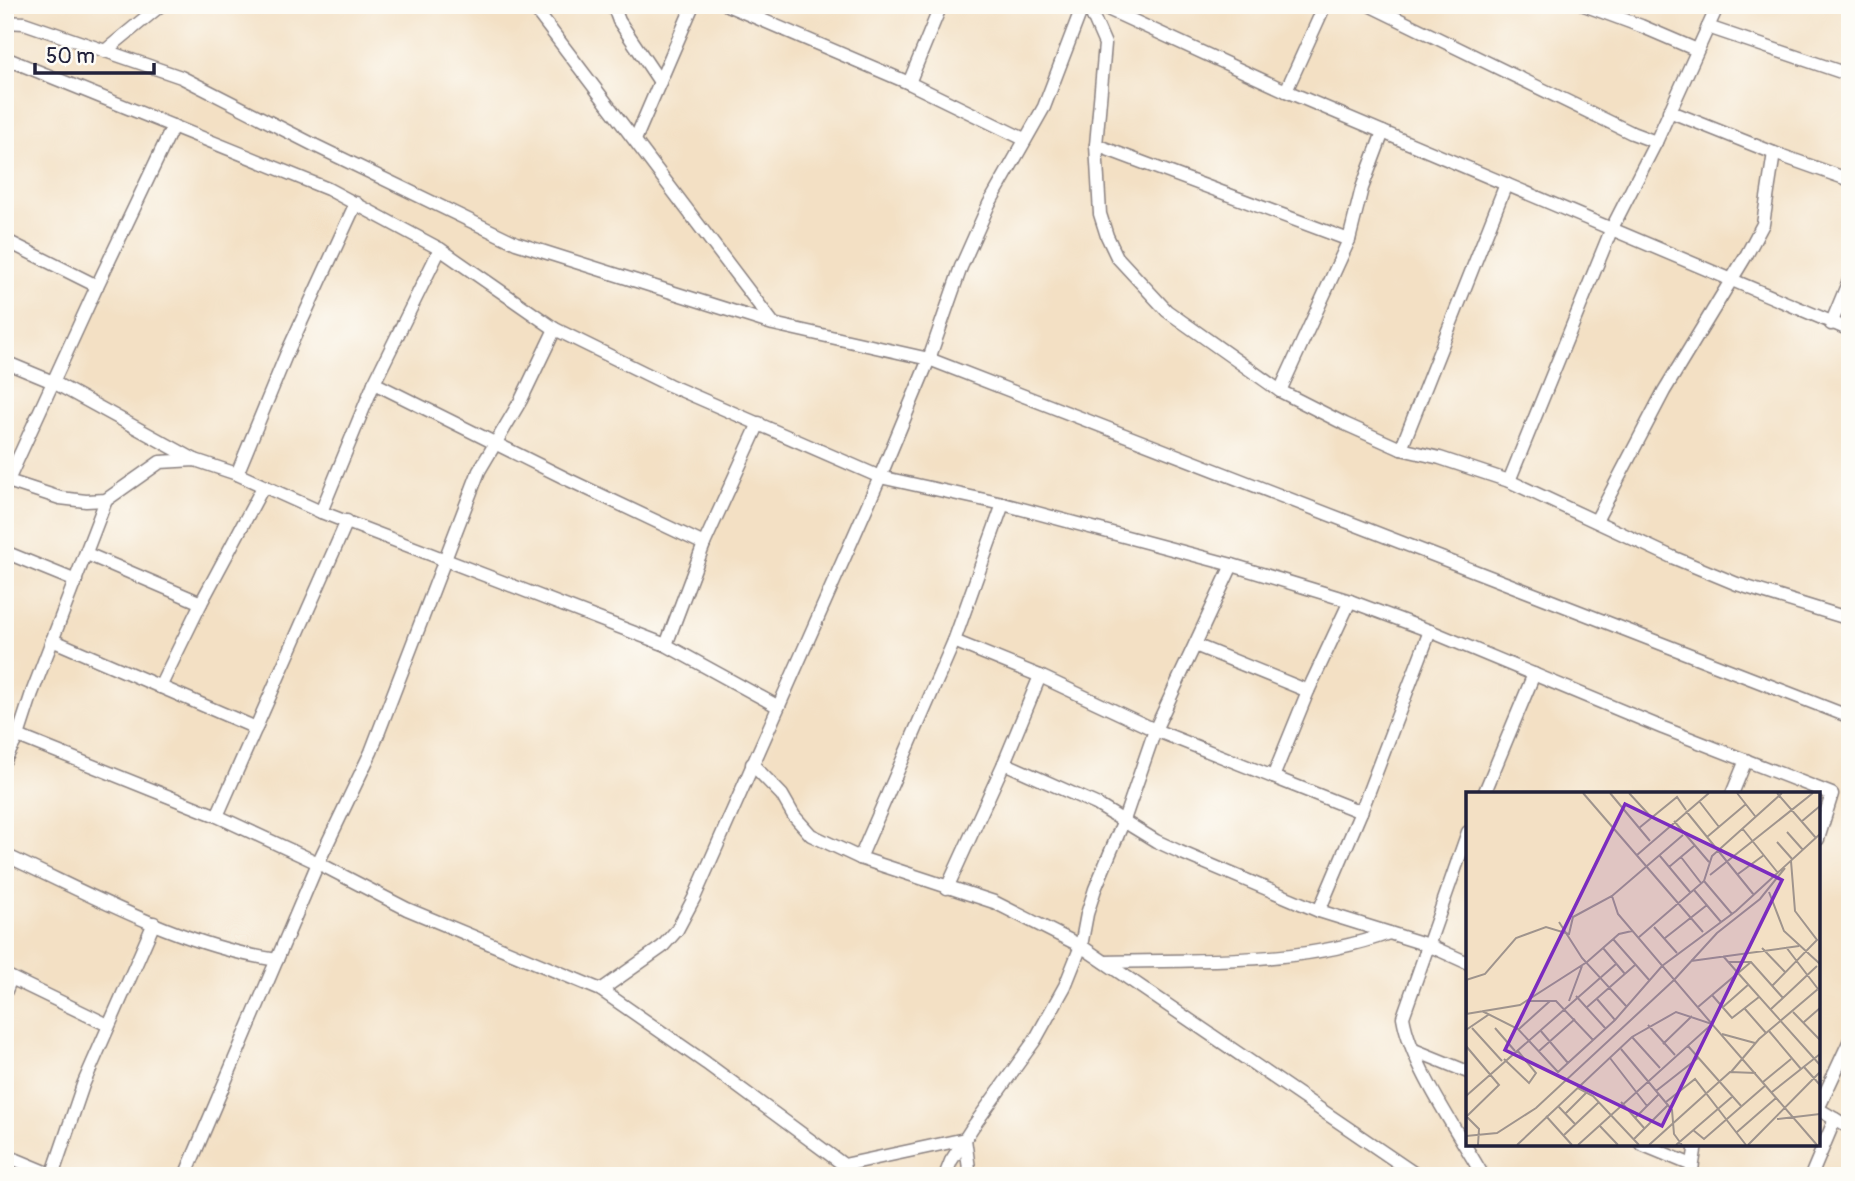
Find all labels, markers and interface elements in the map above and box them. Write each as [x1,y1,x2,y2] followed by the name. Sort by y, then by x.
[35,32,154,76] scale bar
[46,43,95,70] text: 50 m
[1466,792,1820,1146] inset map

